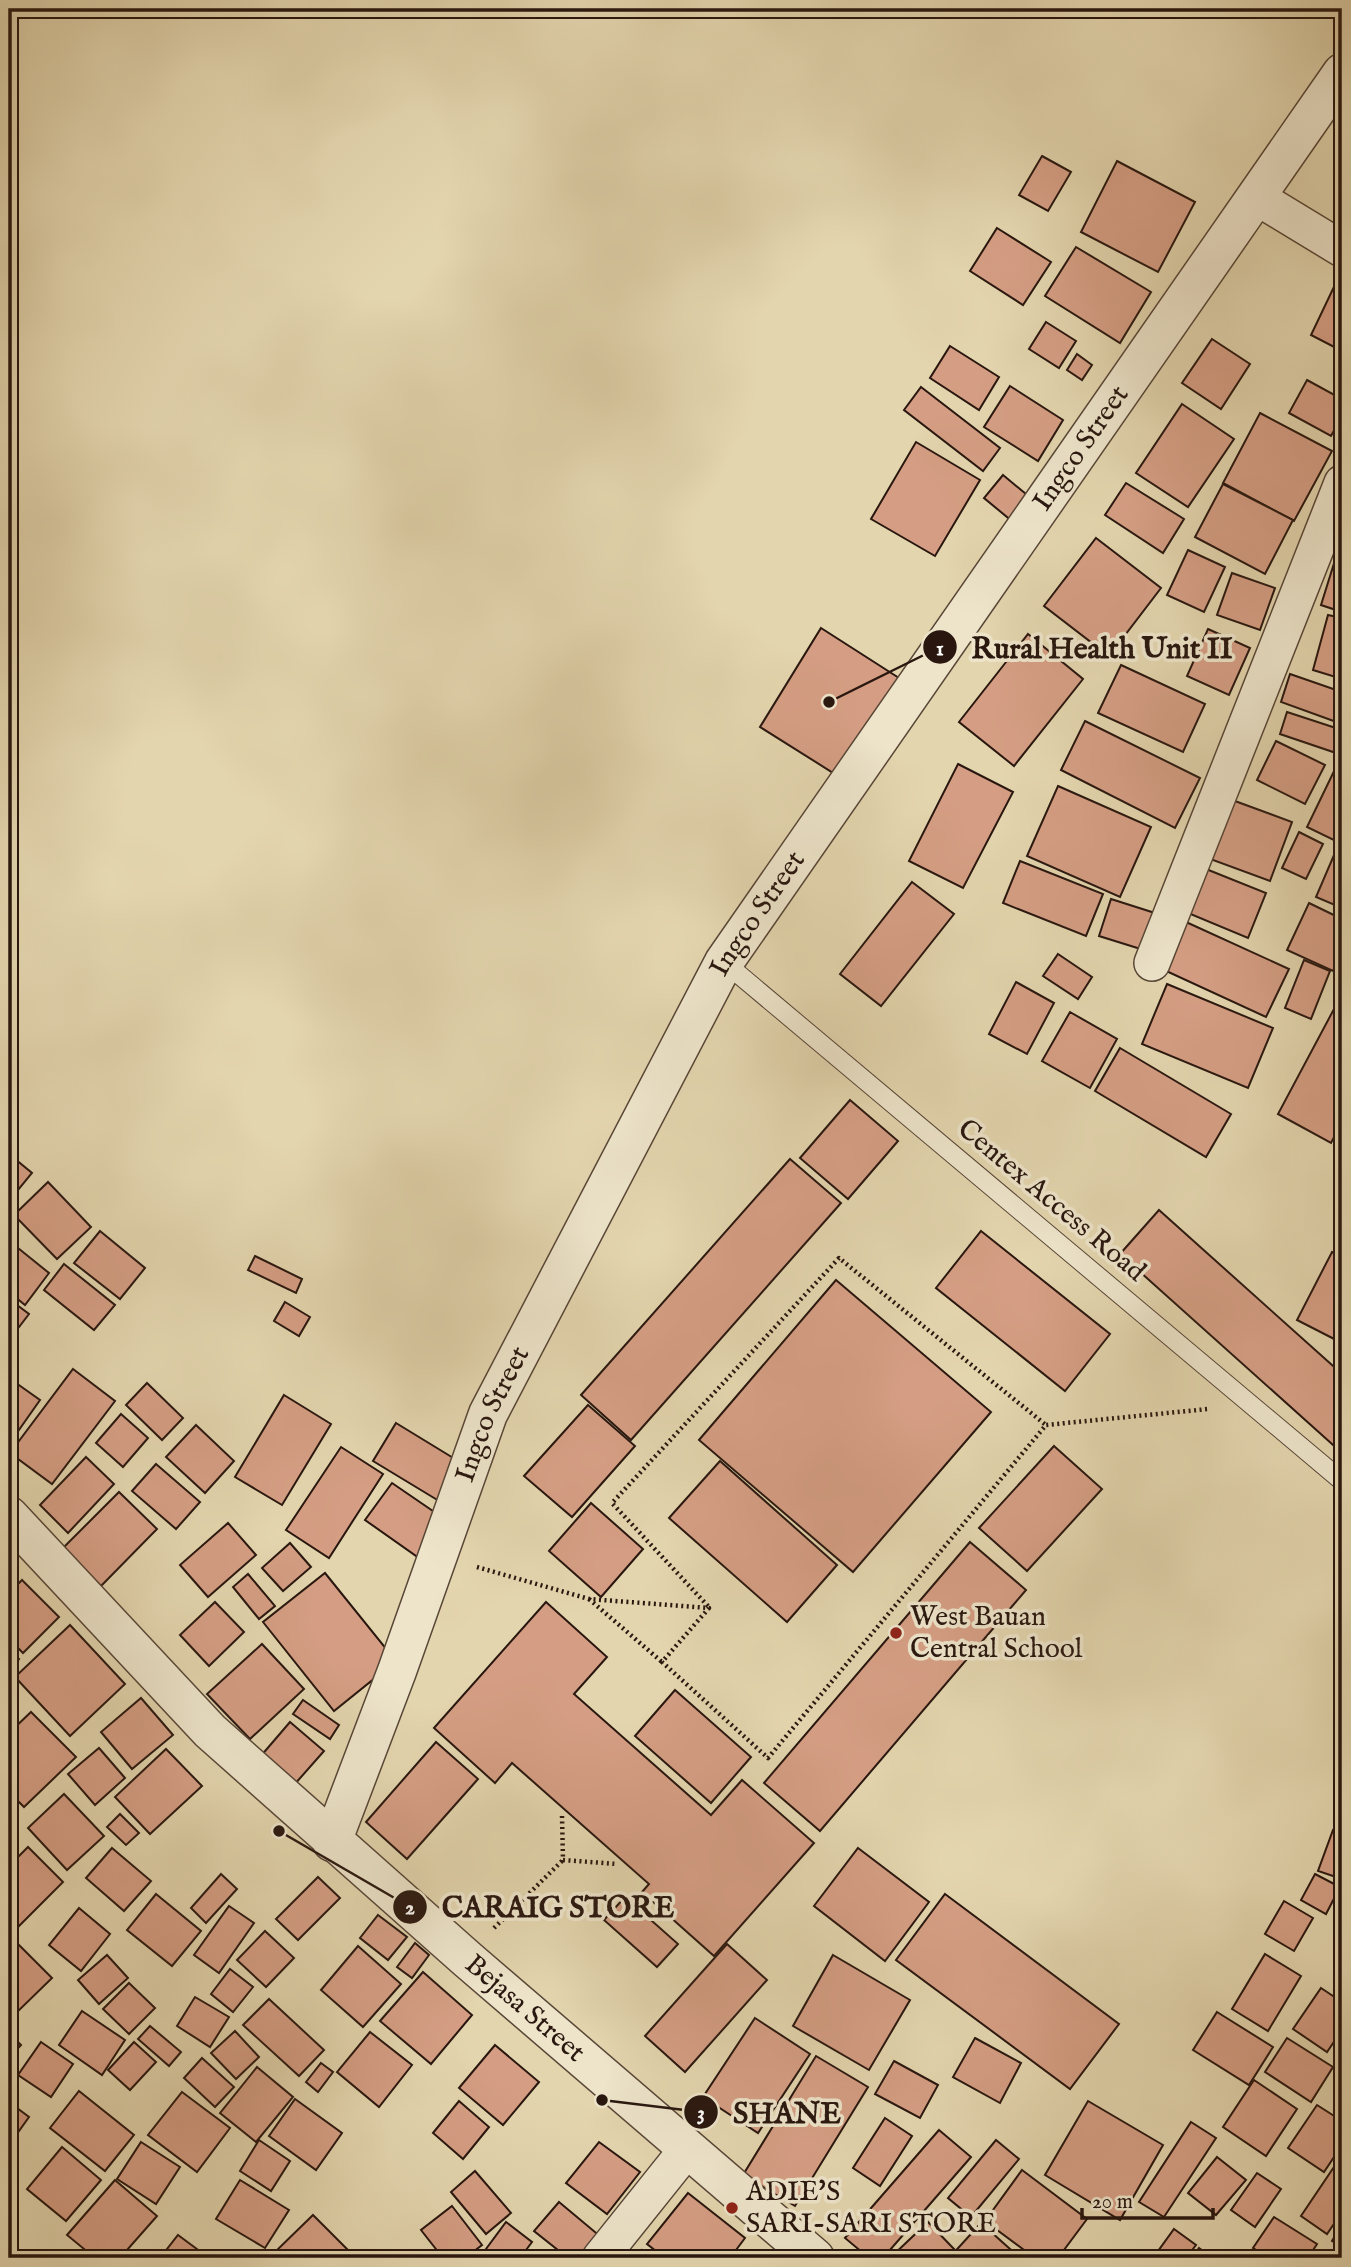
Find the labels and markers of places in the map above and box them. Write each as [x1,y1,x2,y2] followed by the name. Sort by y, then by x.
[922,622,1247,673] callout: Rural Health Unit II
[910,1600,1083,1667] place label: West Bauan Central School
[888,1625,904,1641] marker: West Bauan Central School
[393,1881,688,1932] callout: CARAIG STORE
[684,2087,855,2138] callout: SHANE
[745,2175,996,2242] place label: ADIE'S SARI-SARI STORE
[724,2200,740,2216] marker: ADIE'S SARI-SARI STORE

